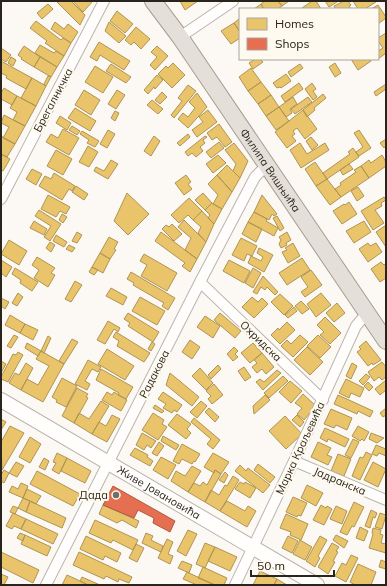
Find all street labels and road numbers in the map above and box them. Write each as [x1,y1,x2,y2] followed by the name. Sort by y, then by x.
[30,66,76,134] street label: Брегалничка
[237,126,304,215] street label: Филипа Вишњића
[237,318,285,364] street label: Охридска
[136,348,172,400] street label: Радакова
[272,399,328,497] street label: Марка Краљевића
[115,463,203,522] street label: Живе Јовановића
[312,464,368,498] street label: Јадранска

